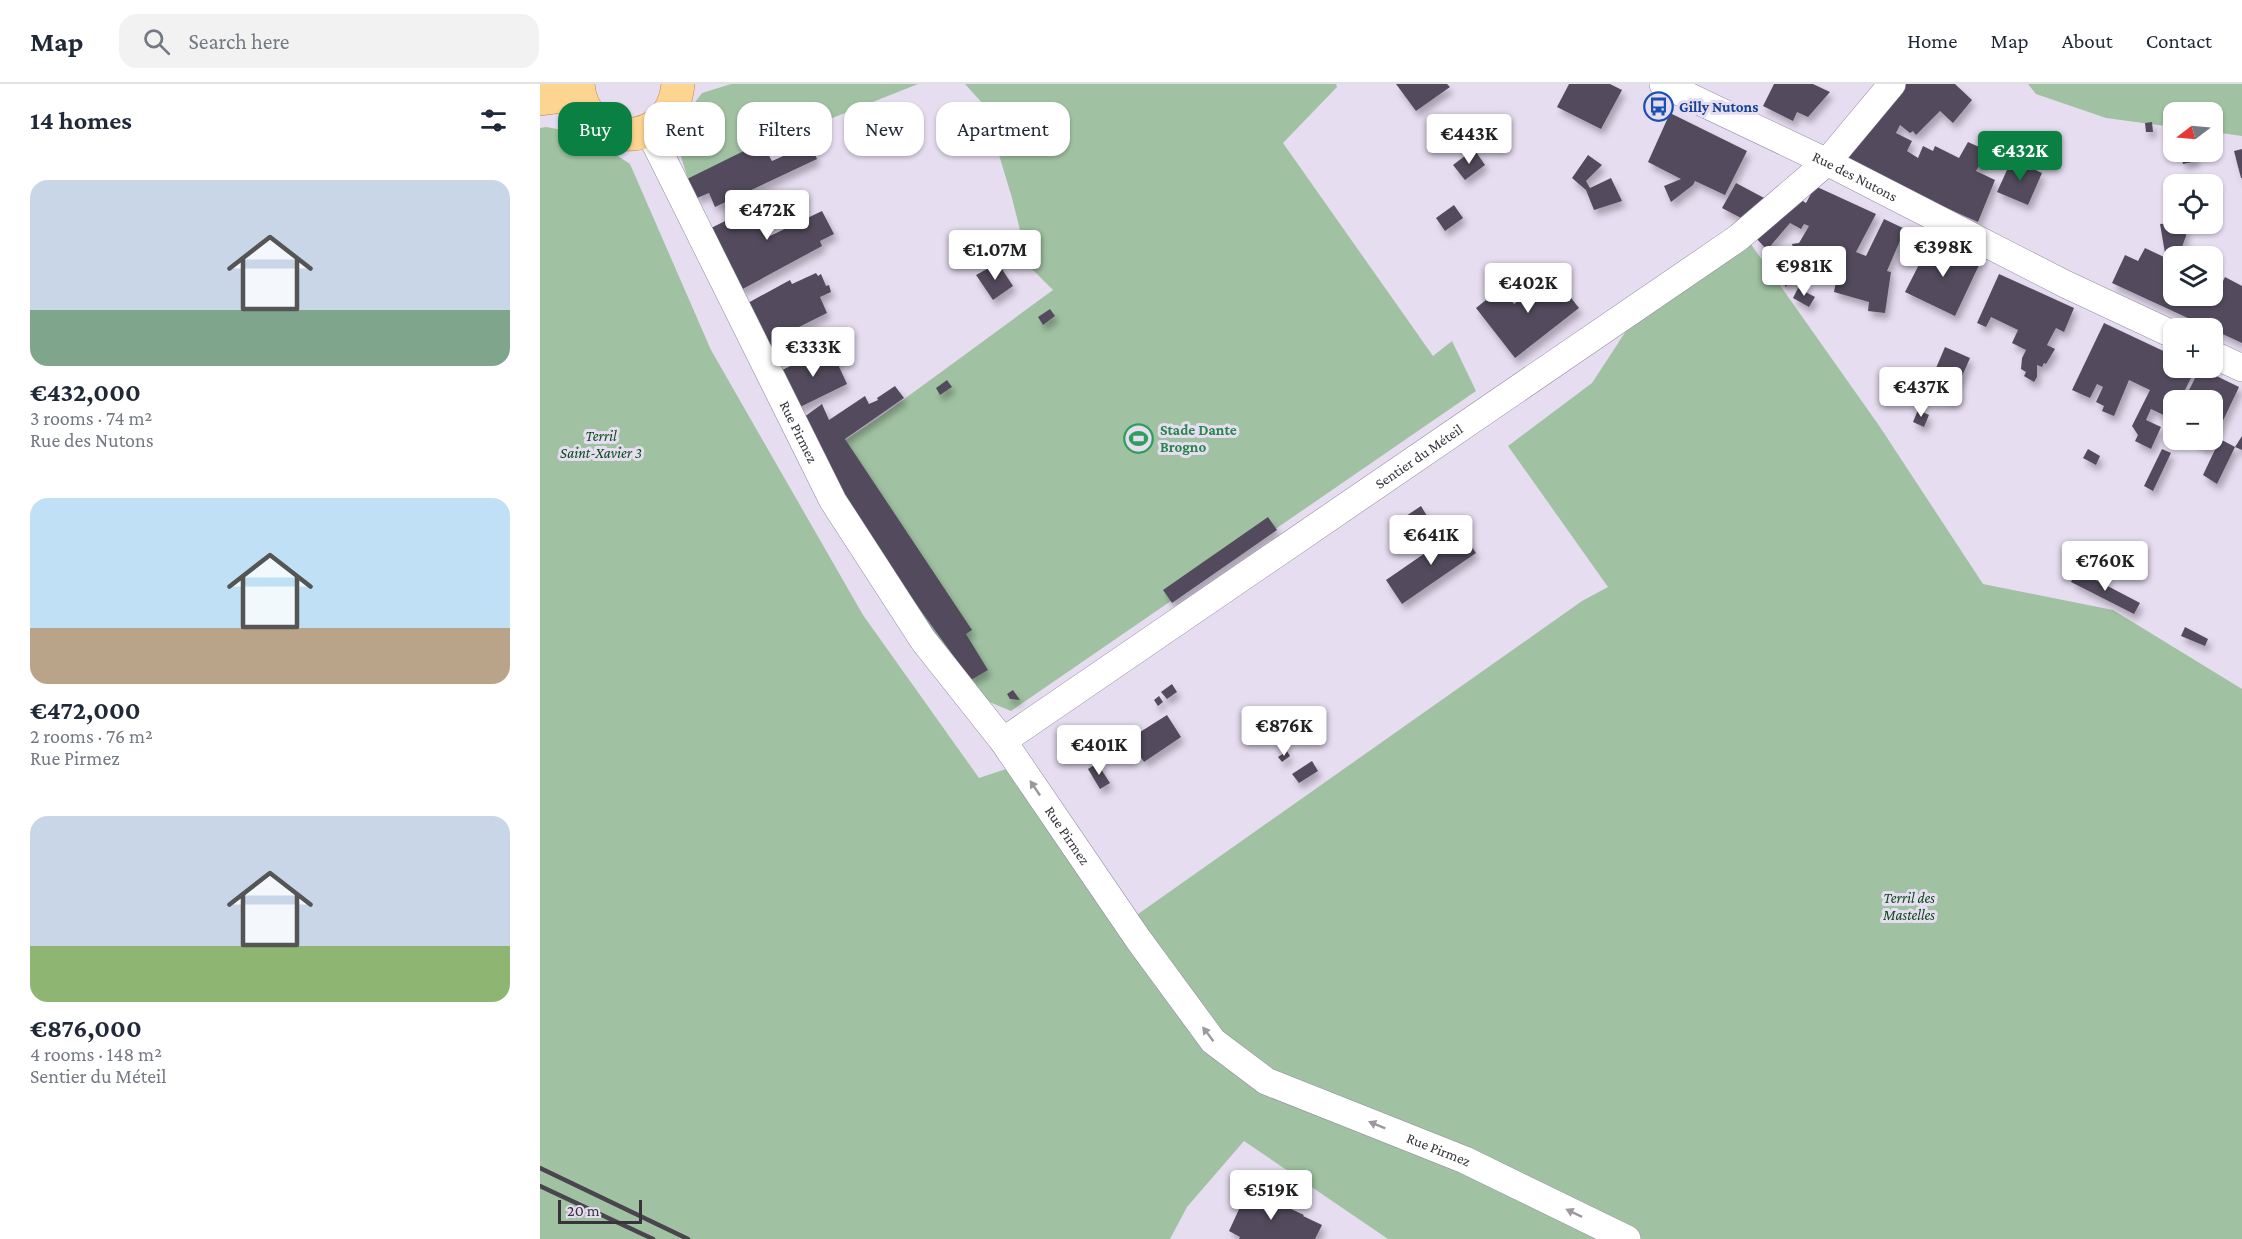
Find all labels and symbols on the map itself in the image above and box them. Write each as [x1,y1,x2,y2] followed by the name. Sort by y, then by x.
[1642,91,1674,123] bus stop icon: Gilly Nutons
[1679,99,1758,115] place label: Gilly Nutons
[2163,102,2223,162] north arrow
[1427,114,1511,165] pin: €443K
[1978,131,2062,182] pin: €432K
[1810,148,1900,205] street label: Rue des Nutons
[725,190,809,241] pin: €472K
[1901,227,1985,278] pin: €398K
[946,230,1044,281] pin: €1.07M
[1762,246,1846,297] pin: €981K
[1486,263,1570,314] pin: €402K
[771,327,855,378] pin: €333K
[1879,367,1963,418] pin: €437K
[776,398,821,466] street label: Rue Pirmez
[1372,421,1466,492] street label: Sentier du Méteil
[1160,422,1237,455] place label: Stade Dante Brogno
[1123,423,1155,455] sports icon: Stade Dante Brogno
[560,428,642,461] park label: Terril Saint-Xavier 3
[1389,515,1473,566] pin: €641K
[2063,541,2147,592] pin: €760K
[1242,706,1326,757] pin: €876K
[1057,725,1141,776] pin: €401K
[1029,781,1041,797] one-way arrow
[1042,803,1093,868] street label: Rue Pirmez
[1882,890,1935,923] park label: Terril des Mastelles
[1202,1026,1214,1042] one-way arrow
[1368,1120,1386,1129] one-way arrow
[1404,1130,1473,1169] street label: Rue Pirmez
[1229,1170,1313,1221] pin: €519K
[558,1197,642,1224] scale bar
[1566,1209,1583,1218] one-way arrow

